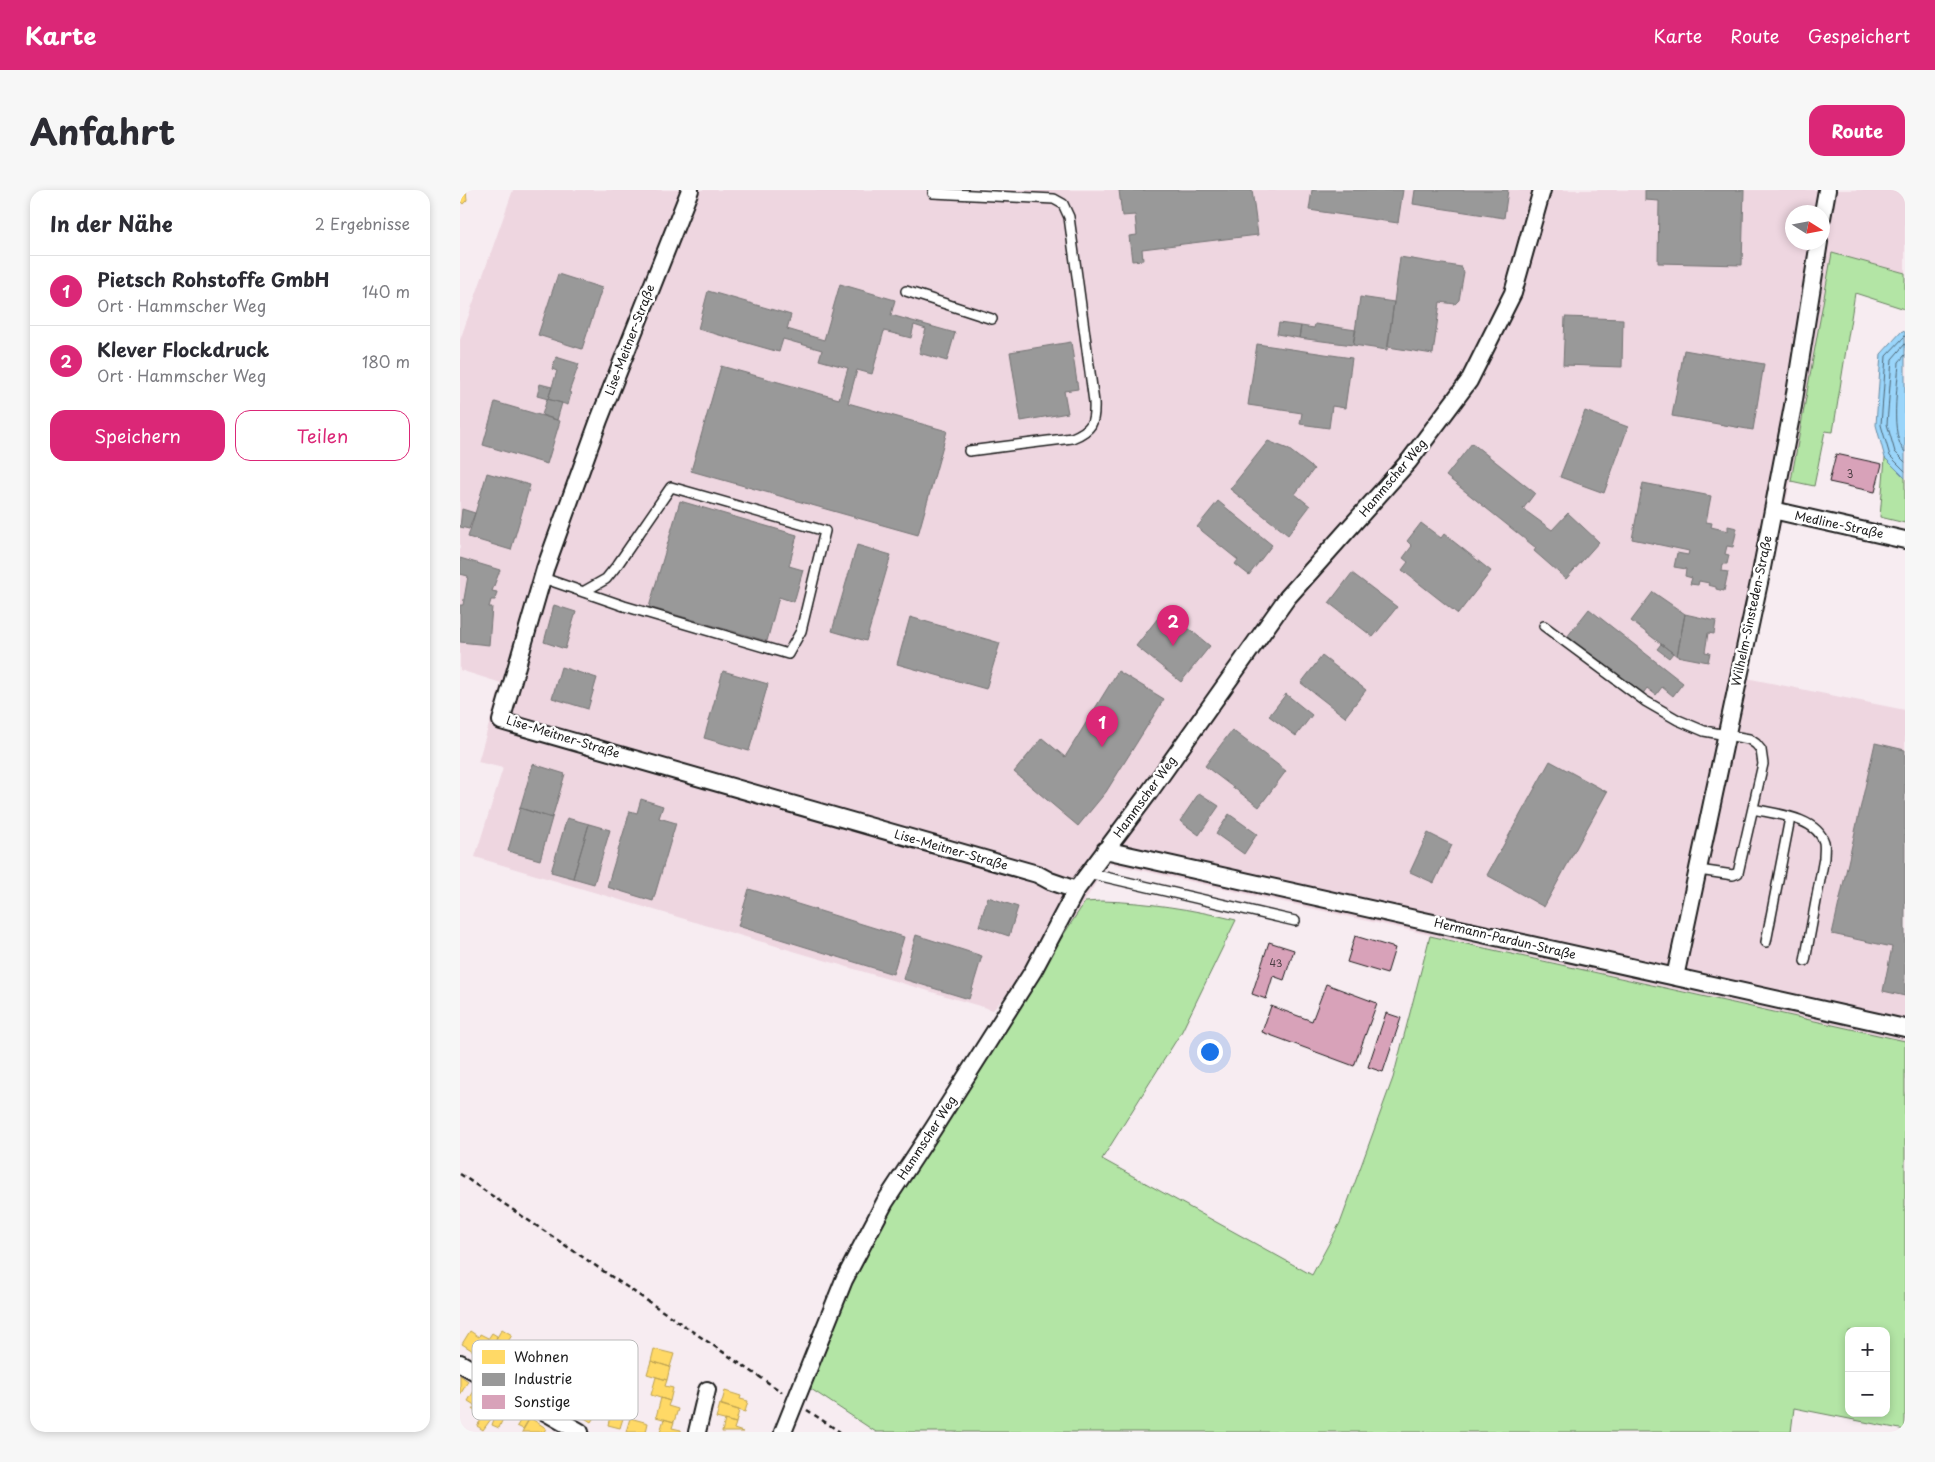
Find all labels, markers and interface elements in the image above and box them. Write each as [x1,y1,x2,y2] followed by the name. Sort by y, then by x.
[25,17,97,53] text: Karte
[1654,22,1702,49] text: Karte
[1730,22,1780,49] text: Route
[1808,22,1910,49] text: Gespeichert
[30,104,175,157] text: Anfahrt
[1809,105,1905,156] button: Route
[1785,205,1830,250] north arrow
[50,207,172,239] text: In der Nähe
[315,211,410,235] text: 2 Ergebnisse
[97,265,329,293] text: Pietsch Rohstoffe GmbH
[62,279,70,303] text: 1
[362,279,410,303] text: 140 m
[600,282,659,398] street label: Lise-Meitner-Straße
[97,293,266,317] text: Ort · Hammscher Weg
[97,335,269,363] text: Klever Flockdruck
[60,349,72,373] text: 2
[362,349,410,373] text: 180 m
[97,363,266,387] text: Ort · Hammscher Weg
[50,410,225,461] button: Speichern
[235,410,410,461] button: Teilen
[1354,434,1430,520] street label: Hammscher Weg
[1847,466,1853,481] house number: 3
[1793,506,1885,542] street label: Medline-Straße
[1726,534,1776,688] street label: Wilhelm-Sinsteden-Straße
[1157,605,1189,646] pin: 2
[1086,706,1118,747] pin: 1
[504,710,622,762] street label: Lise-Meitner-Straße
[1108,752,1180,841] street label: Hammscher Weg
[892,824,1010,874] street label: Lise-Meitner-Straße
[1433,913,1578,963] street label: Hermann-Pardun-Straße
[1270,955,1283,970] house number: 43
[1197,1039,1223,1065] your location
[892,1092,960,1183] street label: Hammscher Weg
[1845,1327,1890,1417] map controls
[1845,1327,1890,1372] button: +
[472,1340,638,1420] legend
[514,1346,569,1367] text: Wohnen
[514,1368,572,1389] text: Industrie
[1845,1372,1890,1417] button: −
[514,1391,570,1412] text: Sonstige

